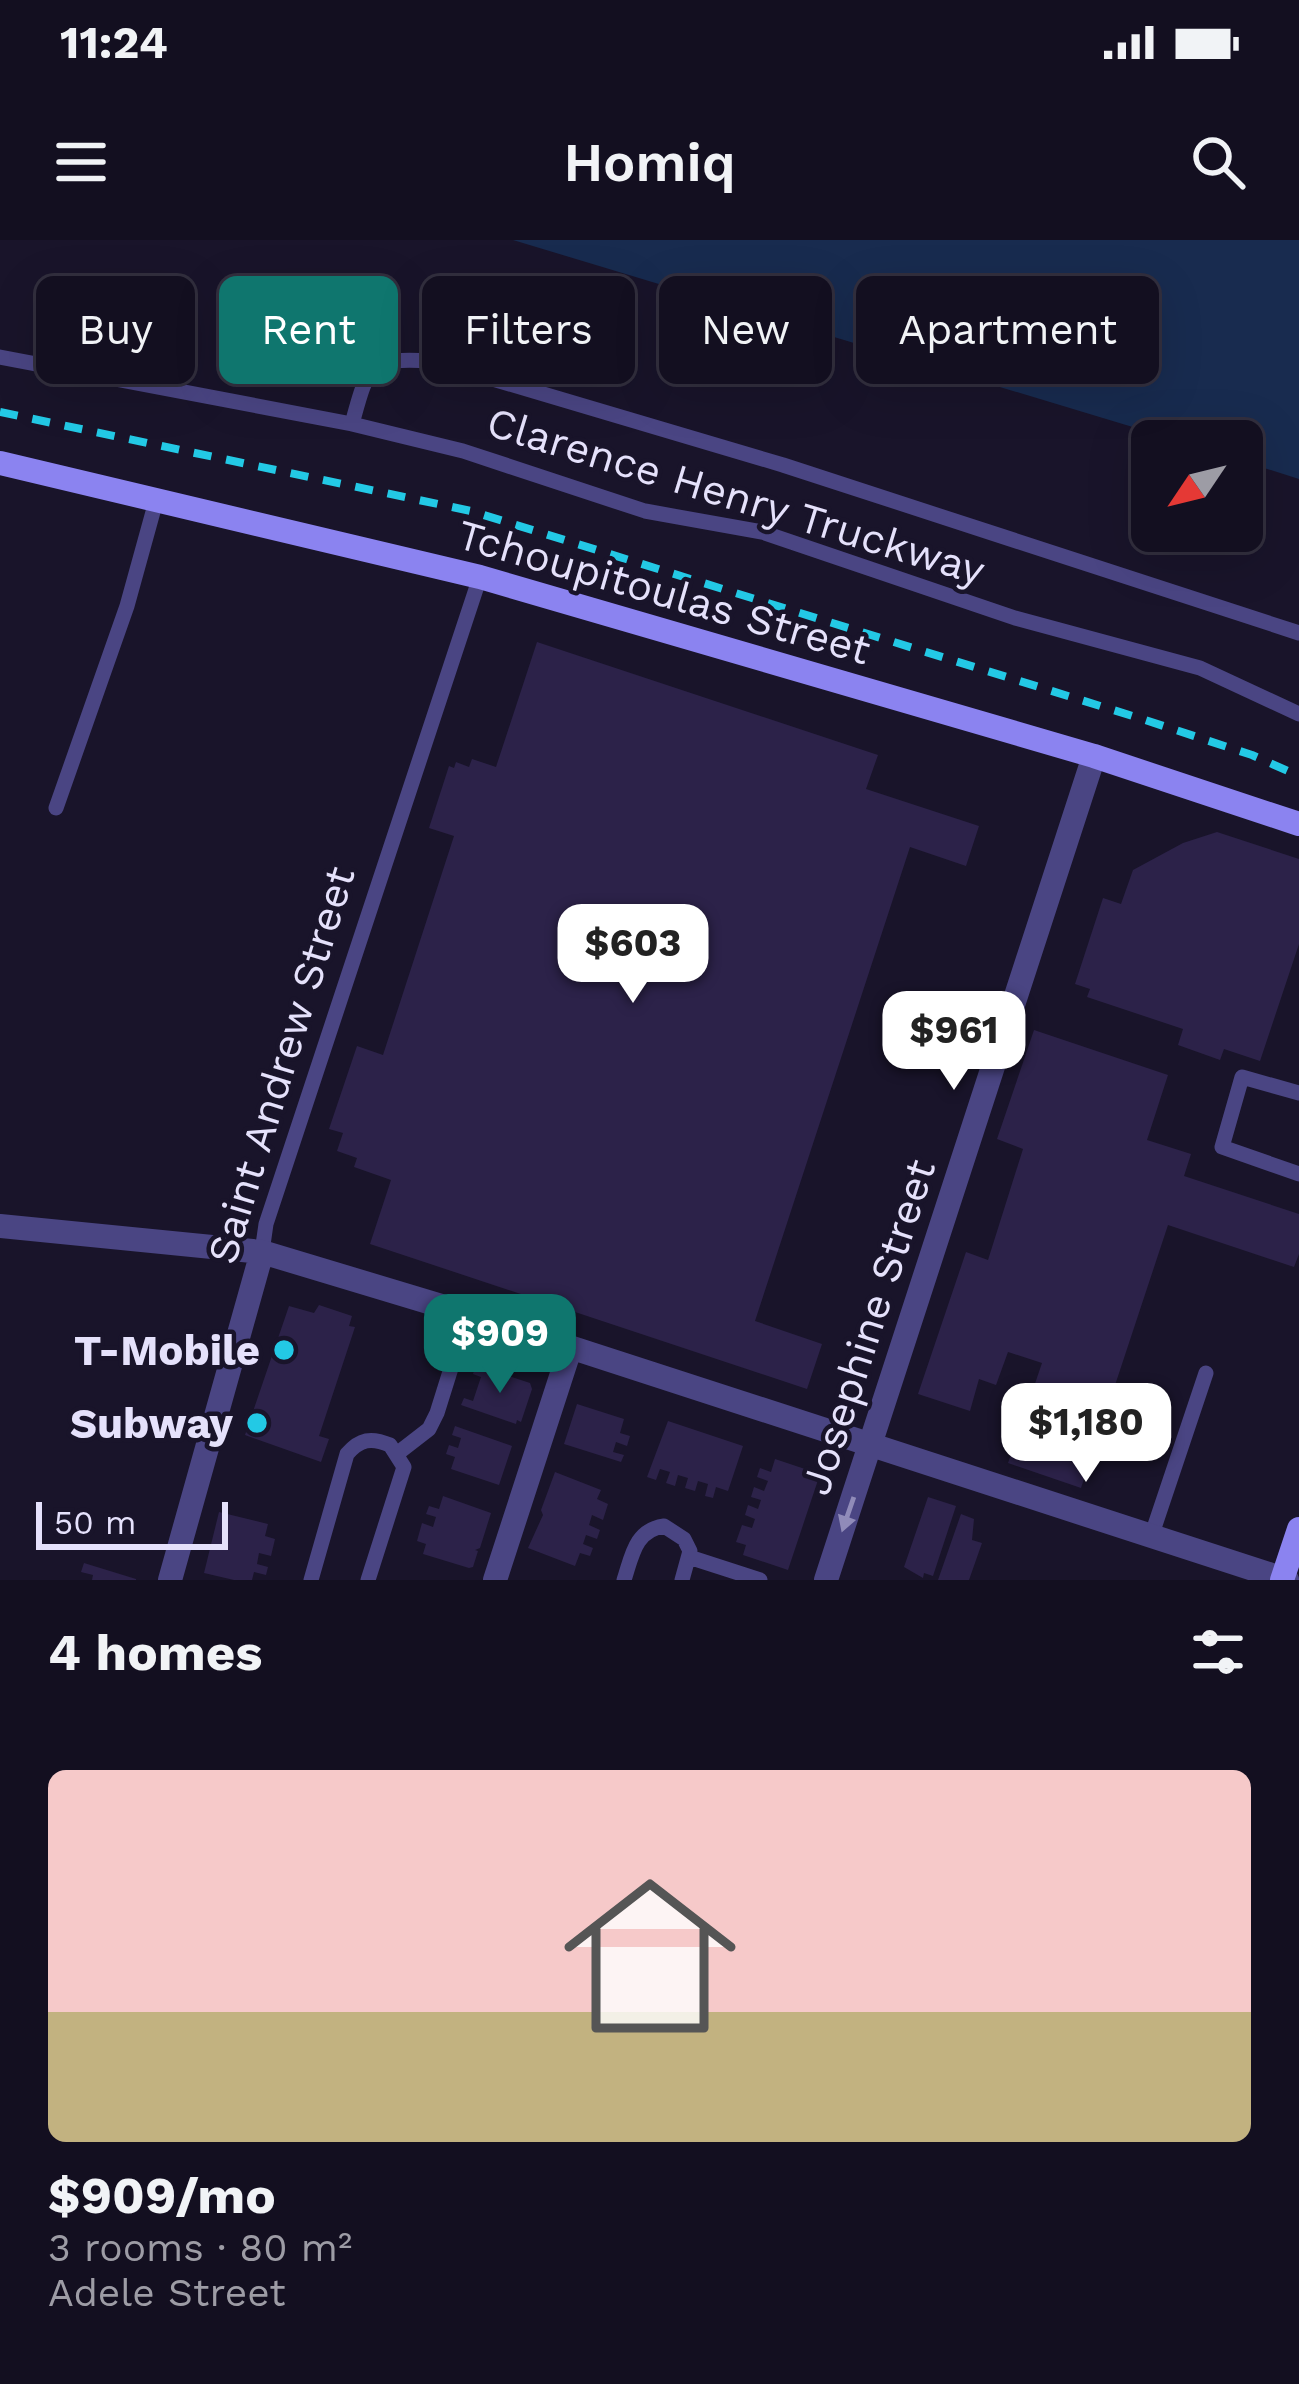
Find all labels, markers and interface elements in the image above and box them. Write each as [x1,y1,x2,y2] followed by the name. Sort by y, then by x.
[60,16,168,69] text: 11:24
[48,129,114,195] icon: menu
[1185,129,1251,195] icon: search
[563,131,736,194] text: Homiq
[36,276,195,384] chip: Buy
[219,276,398,384] chip: Rent
[422,276,635,384] chip: Filters
[659,276,832,384] chip: New
[856,276,1159,384] chip: Apartment
[481,397,991,595] street label: Clarence Henry Truckway
[1131,420,1263,552] north arrow
[1131,420,1263,552] map controls
[452,510,876,674] street label: Tchoupitoulas Street
[197,861,365,1269] street label: Saint Andrew Street
[562,904,704,1006] pin: $603
[585,920,681,965] text: $603
[883,991,1025,1093] pin: $961
[909,1007,999,1052] text: $961
[791,1153,945,1501] street label: Josephine Street
[429,1294,571,1396] pin: $909
[451,1310,549,1355] text: $909
[74,1326,260,1375] place label: T-Mobile
[271,1337,297,1363] marker: T-Mobile
[988,1383,1184,1485] pin: $1,180
[70,1399,233,1448] place label: Subway
[1028,1399,1144,1444] text: $1,180
[244,1410,270,1436] marker: Subway
[36,1496,228,1549] scale bar
[838,1496,857,1533] one-way arrow
[54,1503,136,1542] text: 50 m
[1185,1619,1251,1685] icon: filters
[48,1623,262,1682] text: 4 homes
[542,1848,758,2064] icon: home
[48,2166,276,2225] text: $909/mo
[48,2225,352,2270] text: 3 rooms · 80 m²
[48,2270,285,2315] text: Adele Street

